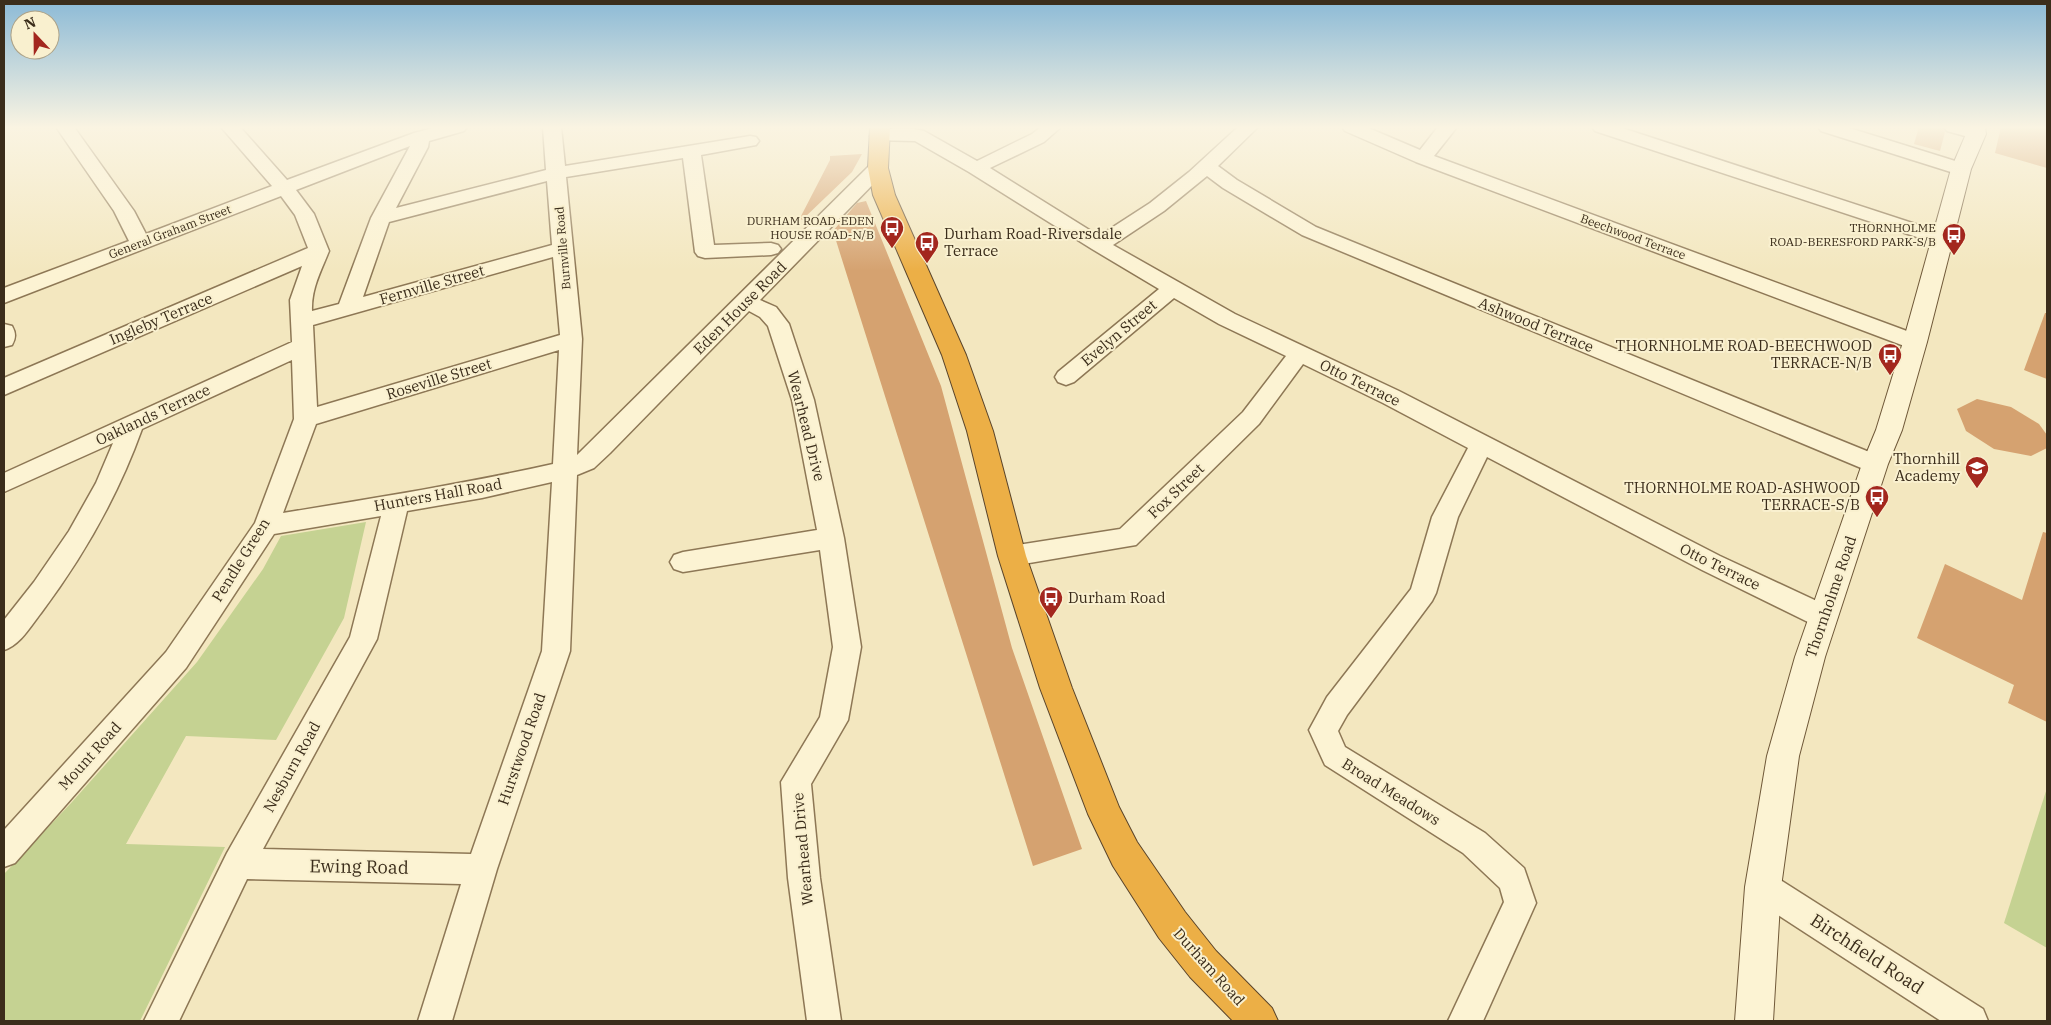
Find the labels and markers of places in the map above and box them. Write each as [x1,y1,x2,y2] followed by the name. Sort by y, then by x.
[747,213,874,242] place label: DURHAM ROAD-EDEN HOUSE ROAD-N/B
[879,215,905,249] bus stop icon: DURHAM ROAD-EDEN HOUSE ROAD-N/B
[1770,220,1936,249] place label: THORNHOLME ROAD-BERESFORD PARK-S/B
[1941,222,1967,256] bus stop icon: THORNHOLME ROAD-BERESFORD PARK-S/B
[944,224,1122,260] place label: Durham Road-Riversdale Terrace
[914,230,940,264] bus stop icon: Durham Road-Riversdale Terrace
[1616,336,1872,372] place label: THORNHOLME ROAD-BEECHWOOD TERRACE-N/B
[1877,342,1903,376] bus stop icon: THORNHOLME ROAD-BEECHWOOD TERRACE-N/B
[1893,449,1960,485] place label: Thornhill Academy
[1964,455,1990,489] school or university icon: Thornhill Academy
[1624,478,1860,514] place label: THORNHOLME ROAD-ASHWOOD TERRACE-S/B
[1864,484,1890,518] bus stop icon: THORNHOLME ROAD-ASHWOOD TERRACE-S/B
[1038,585,1064,619] bus stop icon: Durham Road
[1068,588,1166,607] place label: Durham Road

